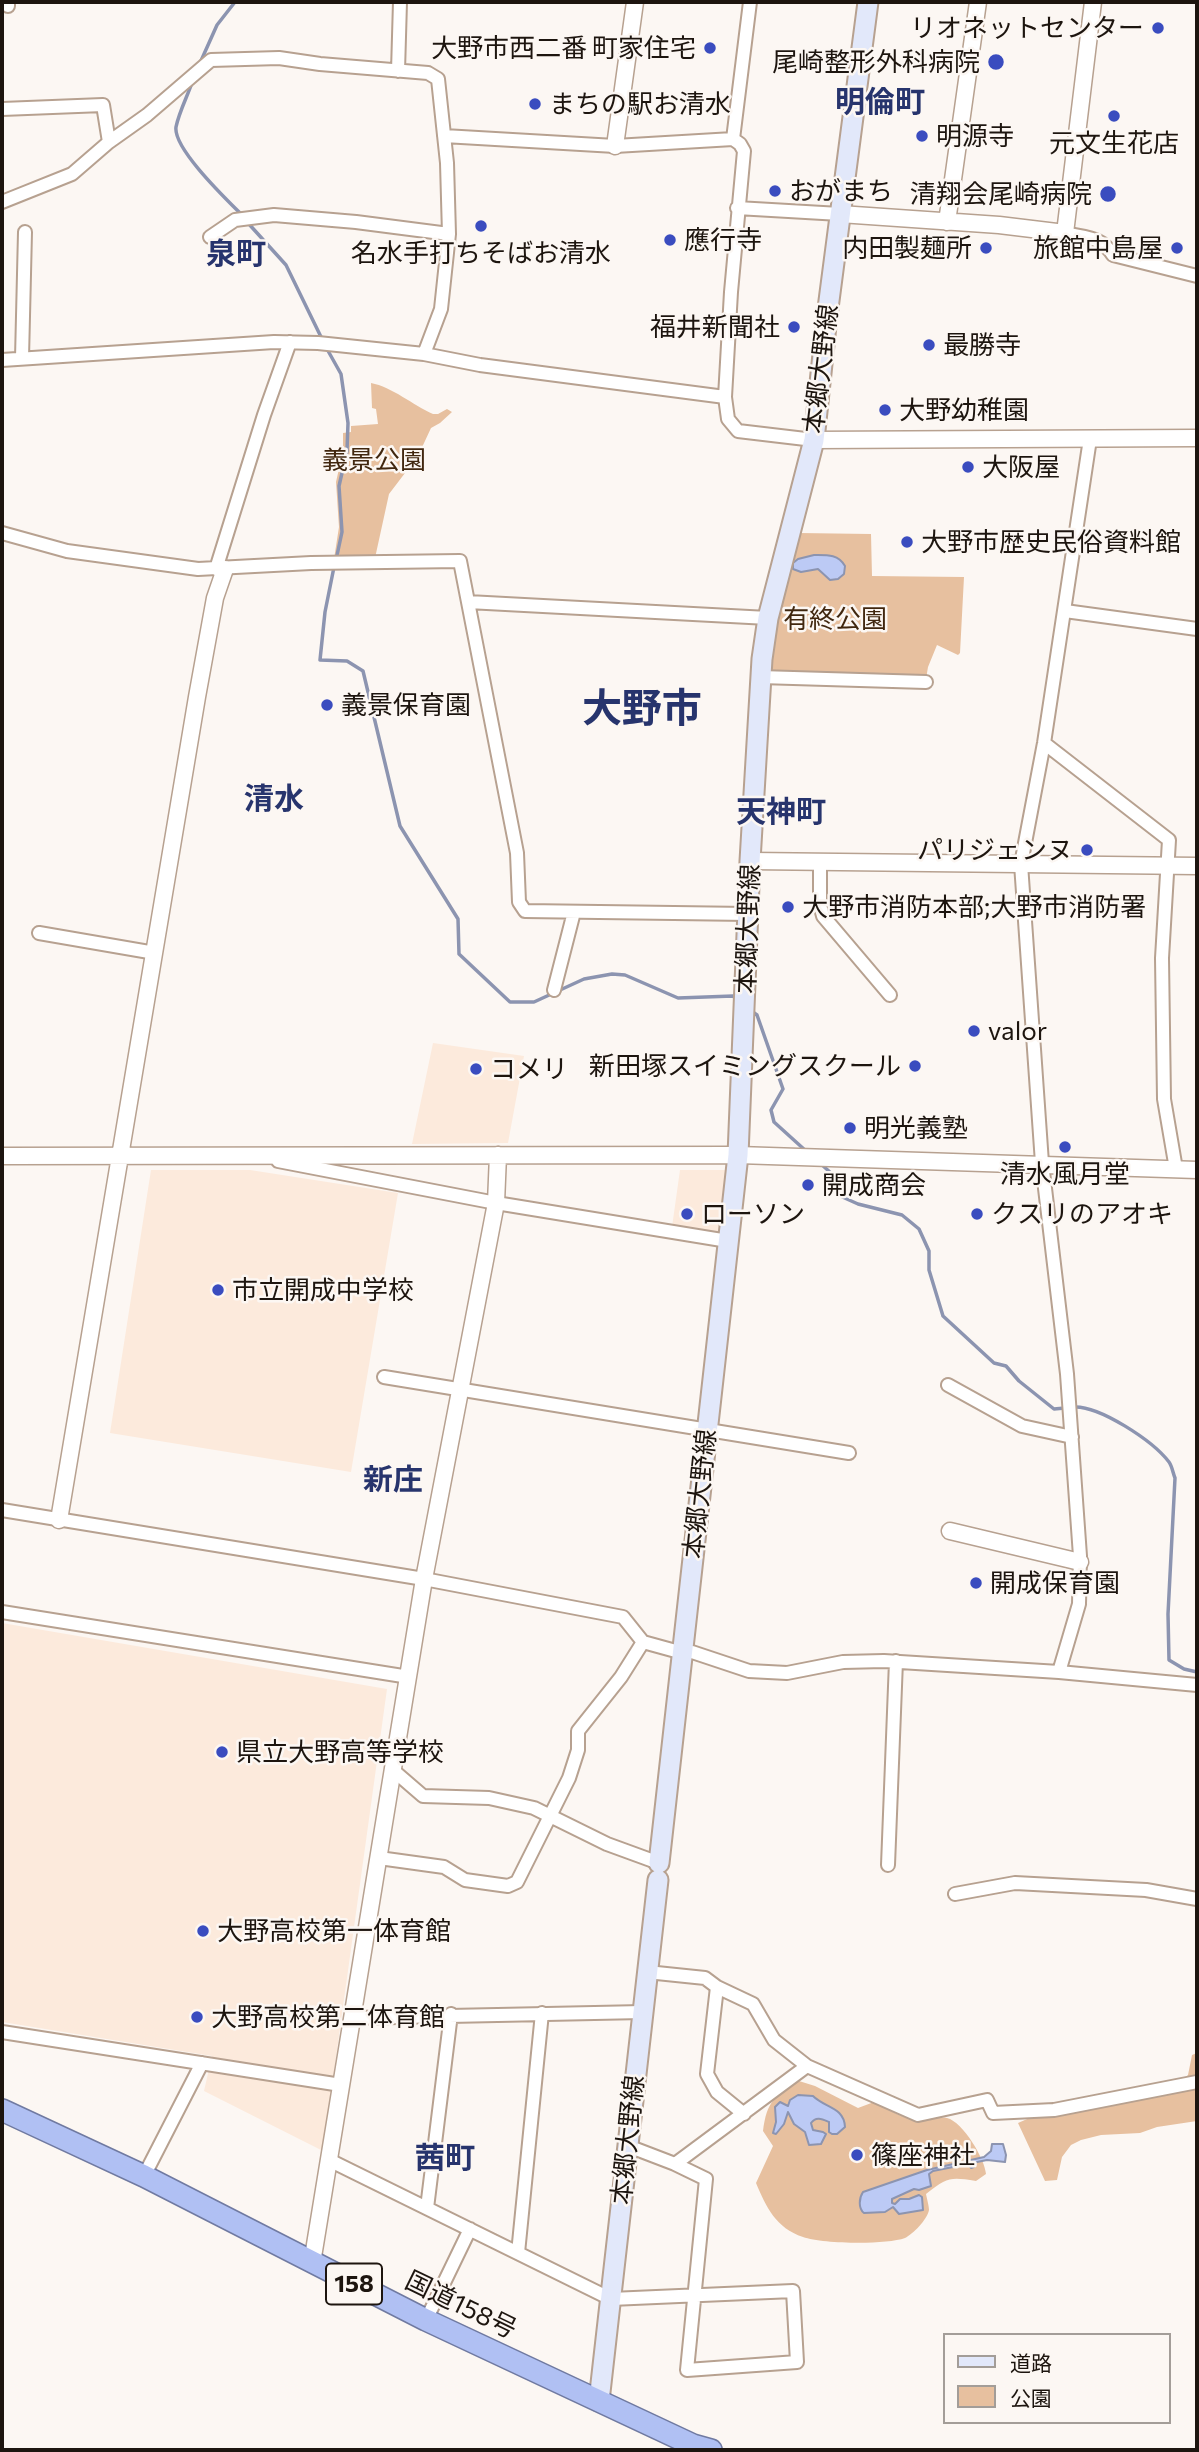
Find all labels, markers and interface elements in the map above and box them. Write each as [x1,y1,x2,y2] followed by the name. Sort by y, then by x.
[910,12,1144,44] place label: リオネットセンター
[1150,20,1166,36] marker: リオネットセンター
[431,32,696,64] place label: 大野市西二番 町家住宅
[702,40,718,56] marker: 大野市西二番 町家住宅
[772,46,980,78] place label: 尾崎整形外科病院
[986,52,1006,72] marker: 尾崎整形外科病院
[835,84,925,120] district label: 明倫町
[549,88,731,120] place label: まちの駅お清水
[527,96,543,112] marker: まちの駅お清水
[1106,108,1122,124] marker: 元文生花店
[936,120,1014,152] place label: 明源寺
[1049,127,1179,159] place label: 元文生花店
[914,128,930,144] marker: 明源寺
[789,175,893,207] place label: おがまち
[910,178,1092,210] place label: 清翔会尾崎病院
[767,183,783,199] marker: おがまち
[1098,184,1118,204] marker: 清翔会尾崎病院
[473,218,489,234] marker: 名水手打ちそばお清水
[684,224,762,256] place label: 應行寺
[662,232,678,248] marker: 應行寺
[842,232,972,264] place label: 内田製麺所
[1033,232,1163,264] place label: 旅館中島屋
[206,236,266,272] district label: 泉町
[351,237,611,269] place label: 名水手打ちそばお清水
[978,240,994,256] marker: 内田製麺所
[1169,240,1185,256] marker: 旅館中島屋
[798,303,844,435] street label: 本郷大野線
[650,311,780,343] place label: 福井新聞社
[786,319,802,335] marker: 福井新聞社
[943,329,1021,361] place label: 最勝寺
[921,337,937,353] marker: 最勝寺
[899,394,1029,426] place label: 大野幼稚園
[877,402,893,418] marker: 大野幼稚園
[322,444,426,476] park label: 義景公園
[982,451,1060,483] place label: 大阪屋
[960,459,976,475] marker: 大阪屋
[921,526,1181,558] place label: 大野市歴史民俗資料館
[899,534,915,550] marker: 大野市歴史民俗資料館
[783,603,887,635] park label: 有終公園
[582,685,702,733] district label: 大野市
[341,689,471,721] place label: 義景保育園
[319,697,335,713] marker: 義景保育園
[244,781,304,817] district label: 清水
[736,794,826,830] district label: 天神町
[917,834,1073,866] place label: パリジェンヌ
[1079,842,1095,858] marker: パリジェンヌ
[730,863,766,995] street label: 本郷大野線
[802,891,1146,923] place label: 大野市消防本部;大野市消防署
[780,899,796,915] marker: 大野市消防本部;大野市消防署
[988,1015,1047,1047] place label: valor
[966,1023,982,1039] marker: valor
[589,1050,901,1082] place label: 新田塚スイミングスクール
[490,1053,568,1085] place label: コメリ
[907,1058,923,1074] marker: 新田塚スイミングスクール
[468,1061,484,1077] marker: コメリ
[864,1112,968,1144] place label: 明光義塾
[842,1120,858,1136] marker: 明光義塾
[1057,1139,1073,1155] marker: 清水風月堂
[1000,1158,1130,1190] place label: 清水風月堂
[822,1169,926,1201] place label: 開成商会
[800,1177,816,1193] marker: 開成商会
[701,1198,805,1230] place label: ローソン
[991,1198,1173,1230] place label: クスリのアオキ
[679,1206,695,1222] marker: ローソン
[969,1206,985,1222] marker: クスリのアオキ
[232,1274,414,1306] place label: 市立開成中学校
[210,1282,226,1298] marker: 市立開成中学校
[678,1428,722,1560] street label: 本郷大野線
[363,1462,423,1498] district label: 新庄
[990,1567,1120,1599] place label: 開成保育園
[968,1575,984,1591] marker: 開成保育園
[236,1736,444,1768] place label: 県立大野高等学校
[214,1744,230,1760] marker: 県立大野高等学校
[217,1915,451,1947] place label: 大野高校第一体育館
[195,1923,211,1939] marker: 大野高校第一体育館
[211,2001,445,2033] place label: 大野高校第二体育館
[189,2009,205,2025] marker: 大野高校第二体育館
[606,2074,650,2206] street label: 本郷大野線
[871,2139,975,2171] place label: 篠座神社
[415,2140,475,2176] district label: 茜町
[849,2147,865,2163] marker: 篠座神社
[326,2264,382,2304] road number: 158
[400,2265,522,2345] street label: 国道158号
[944,2333,1171,2424] legend
[1010,2350,1052,2375] text: 道路
[1010,2385,1052,2410] text: 公園

